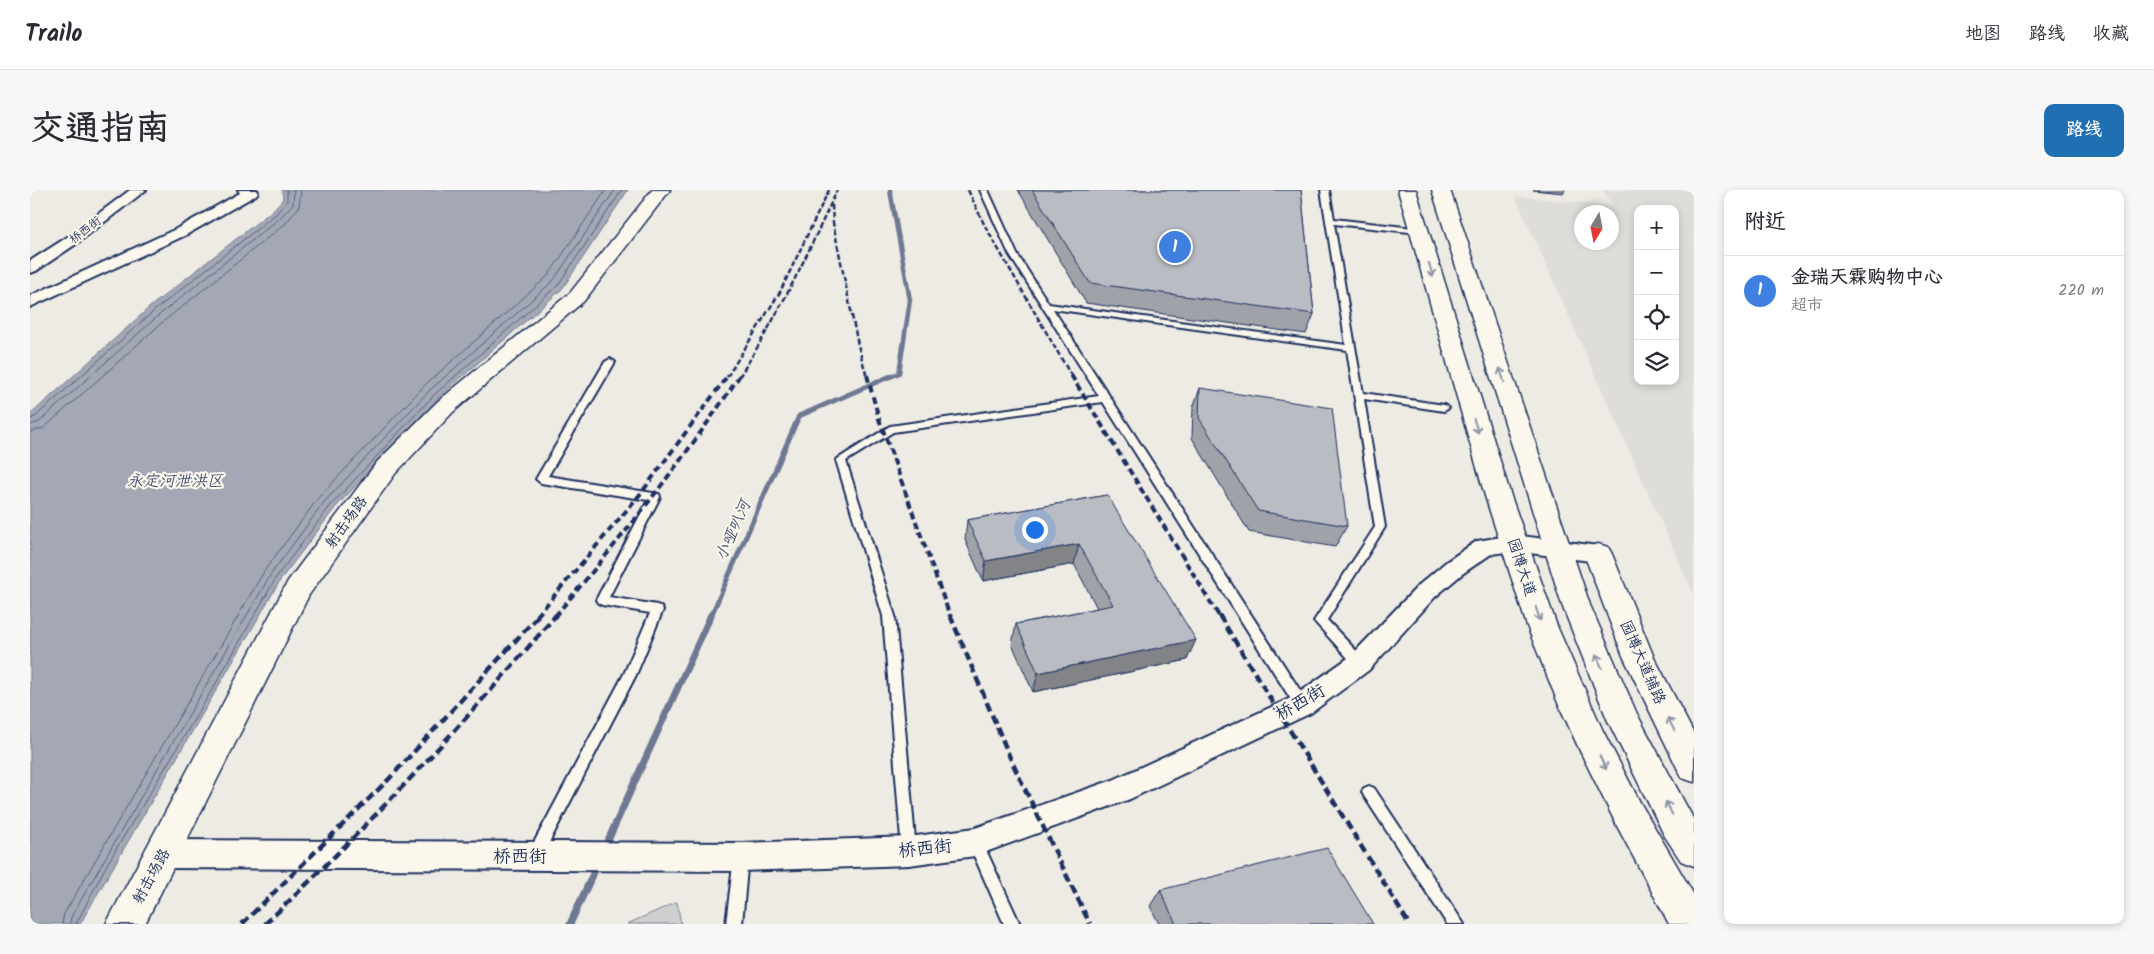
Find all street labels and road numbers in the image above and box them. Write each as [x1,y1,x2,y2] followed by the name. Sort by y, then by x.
[65,212,105,249] street label: 桥西街
[319,491,374,554] street label: 射击场路
[1500,535,1542,600] street label: 园博大道
[1613,616,1671,708] street label: 园博大道辅路
[1270,677,1331,729] street label: 桥西街
[897,832,954,867] street label: 桥西街
[493,843,547,872] street label: 桥西街
[127,844,177,909] street label: 射击场路

